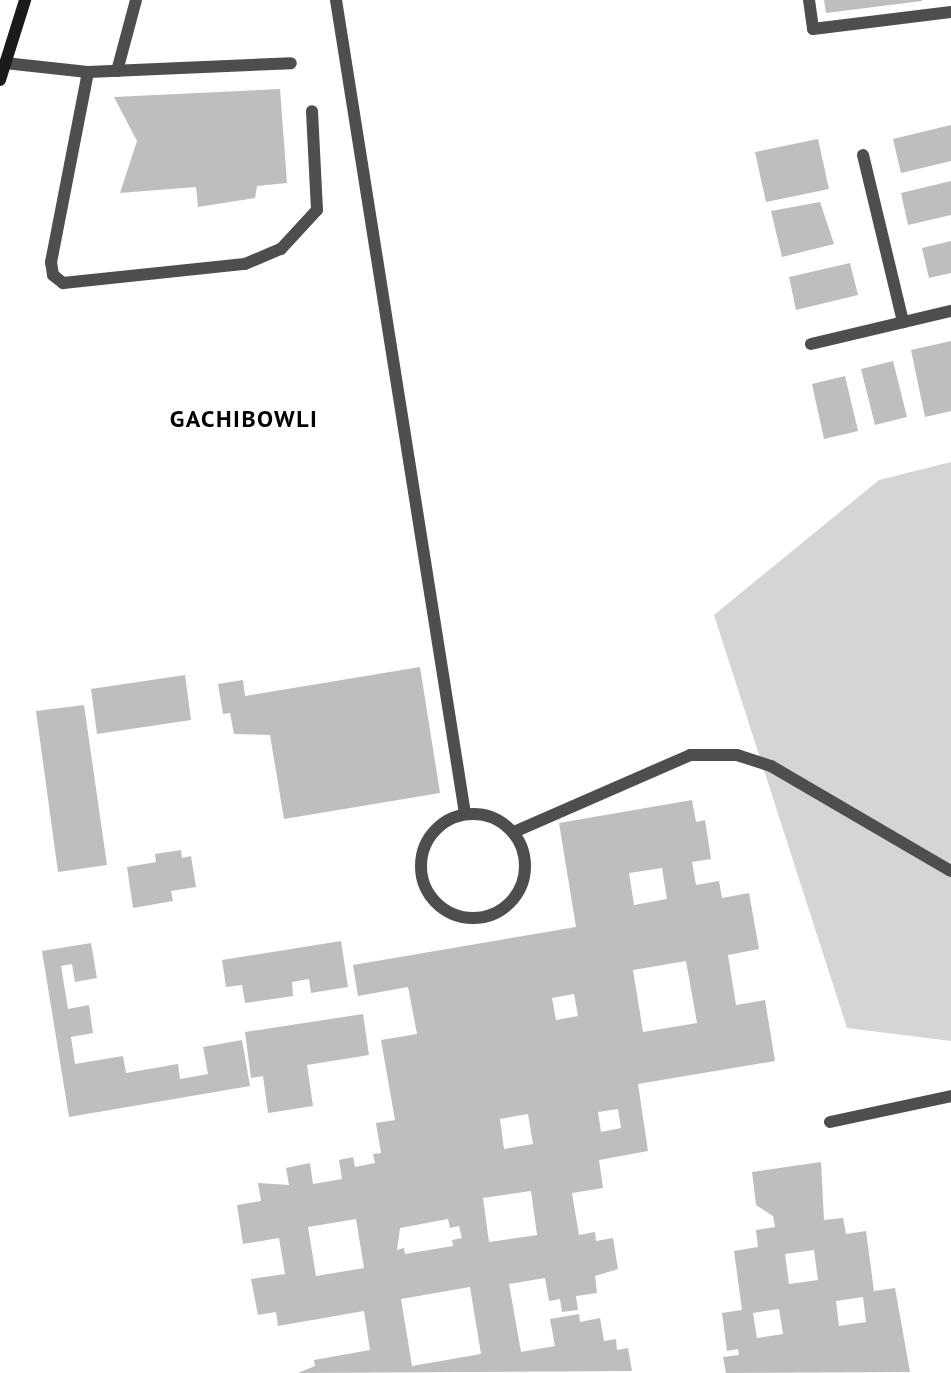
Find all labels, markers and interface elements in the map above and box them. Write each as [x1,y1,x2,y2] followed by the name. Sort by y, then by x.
[170,405,318,433] district label: GACHIBOWLI

